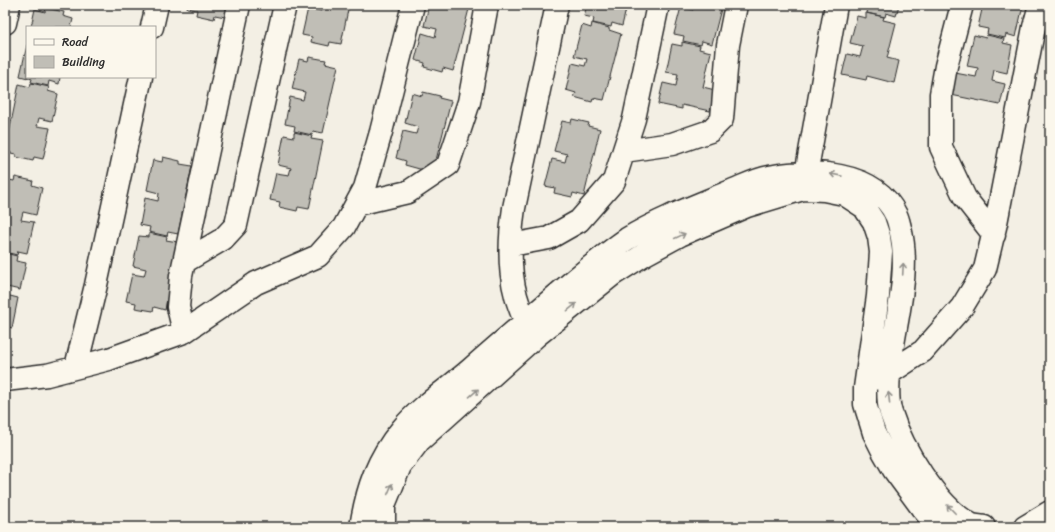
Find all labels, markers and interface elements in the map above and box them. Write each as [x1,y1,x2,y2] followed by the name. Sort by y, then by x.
[26,26,156,78] legend
[62,31,89,53] text: Road
[62,51,105,73] text: Building
[830,171,843,179] one-way arrow
[673,232,685,239] one-way arrow
[899,263,907,276] one-way arrow
[567,303,577,312] one-way arrow
[469,388,479,397] one-way arrow
[885,392,892,405] one-way arrow
[387,484,394,496] one-way arrow
[946,504,956,514] one-way arrow

